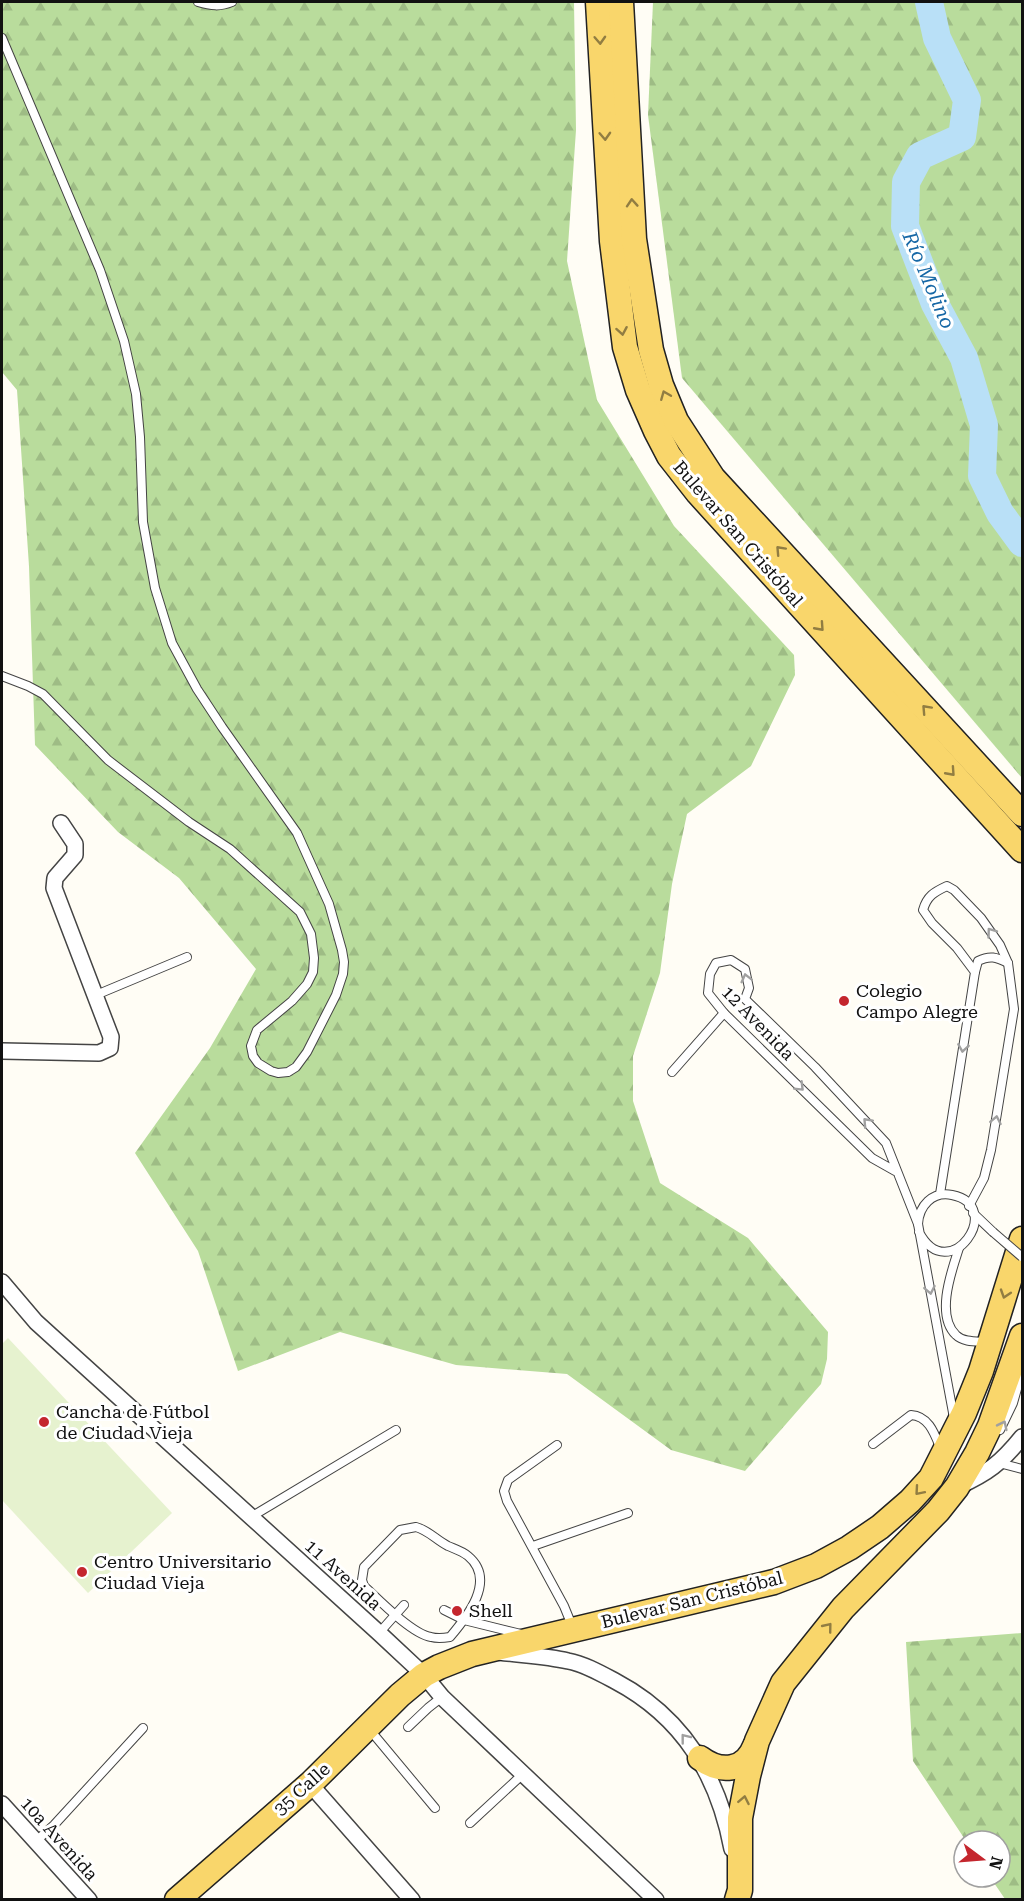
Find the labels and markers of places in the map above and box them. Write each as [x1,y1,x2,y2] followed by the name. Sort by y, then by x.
[856,980,978,1022] place label: Colegio Campo Alegre
[837,994,851,1008] marker: Colegio Campo Alegre
[56,1401,210,1443] place label: Cancha de Fútbol de Ciudad Vieja
[37,1415,51,1429] marker: Cancha de Fútbol de Ciudad Vieja
[94,1551,272,1593] place label: Centro Universitario Ciudad Vieja
[75,1565,89,1579] marker: Centro Universitario Ciudad Vieja
[469,1600,513,1621] place label: Shell
[450,1604,464,1618] marker: Shell

